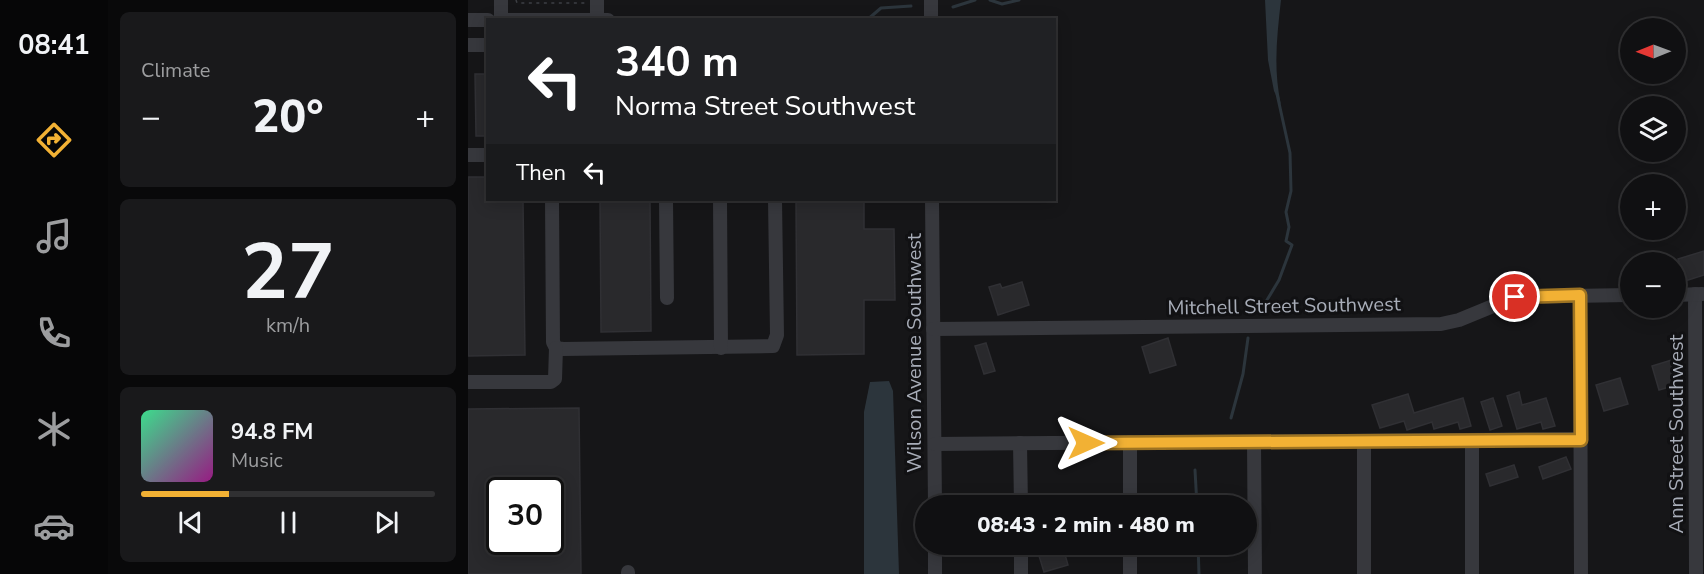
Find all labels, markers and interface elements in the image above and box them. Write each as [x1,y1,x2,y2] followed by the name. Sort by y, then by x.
[1620,18,1686,84] north arrow
[1620,18,1686,318] map controls
[18,27,90,64] text: 08:41
[615,34,739,91] text: 340 m
[516,42,594,120] icon: left
[141,57,210,84] text: Climate
[252,87,324,148] text: 20°
[615,88,915,125] text: Norma Street Southwest
[141,95,161,140] text: −
[415,95,435,140] text: +
[1620,96,1686,162] button: layers
[33,119,75,161] icon: directions
[578,156,611,189] icon: left
[516,158,566,188] text: Then
[1620,174,1686,240] button: +
[33,215,75,257] icon: music
[241,219,335,326] text: 27
[901,232,928,473] street label: Wilson Avenue Southwest
[1620,252,1686,318] button: −
[1489,271,1540,322] pin
[1498,280,1531,313] icon: arrive
[1167,290,1402,322] street label: Mitchell Street Southwest
[33,312,75,354] icon: phone
[266,312,310,339] text: km/h
[1663,334,1690,533] street label: Ann Street Southwest
[33,408,75,450] icon: climate
[1054,411,1118,475] position arrow
[231,417,313,447] text: 94.8 FM
[231,447,283,474] text: Music
[486,477,564,555] speed limit sign: 30
[33,505,75,547] icon: car
[174,506,207,539] icon: previous
[272,506,305,539] icon: pause
[370,506,403,539] icon: next
[977,510,1195,540] text: 08:43 · 2 min · 480 m

